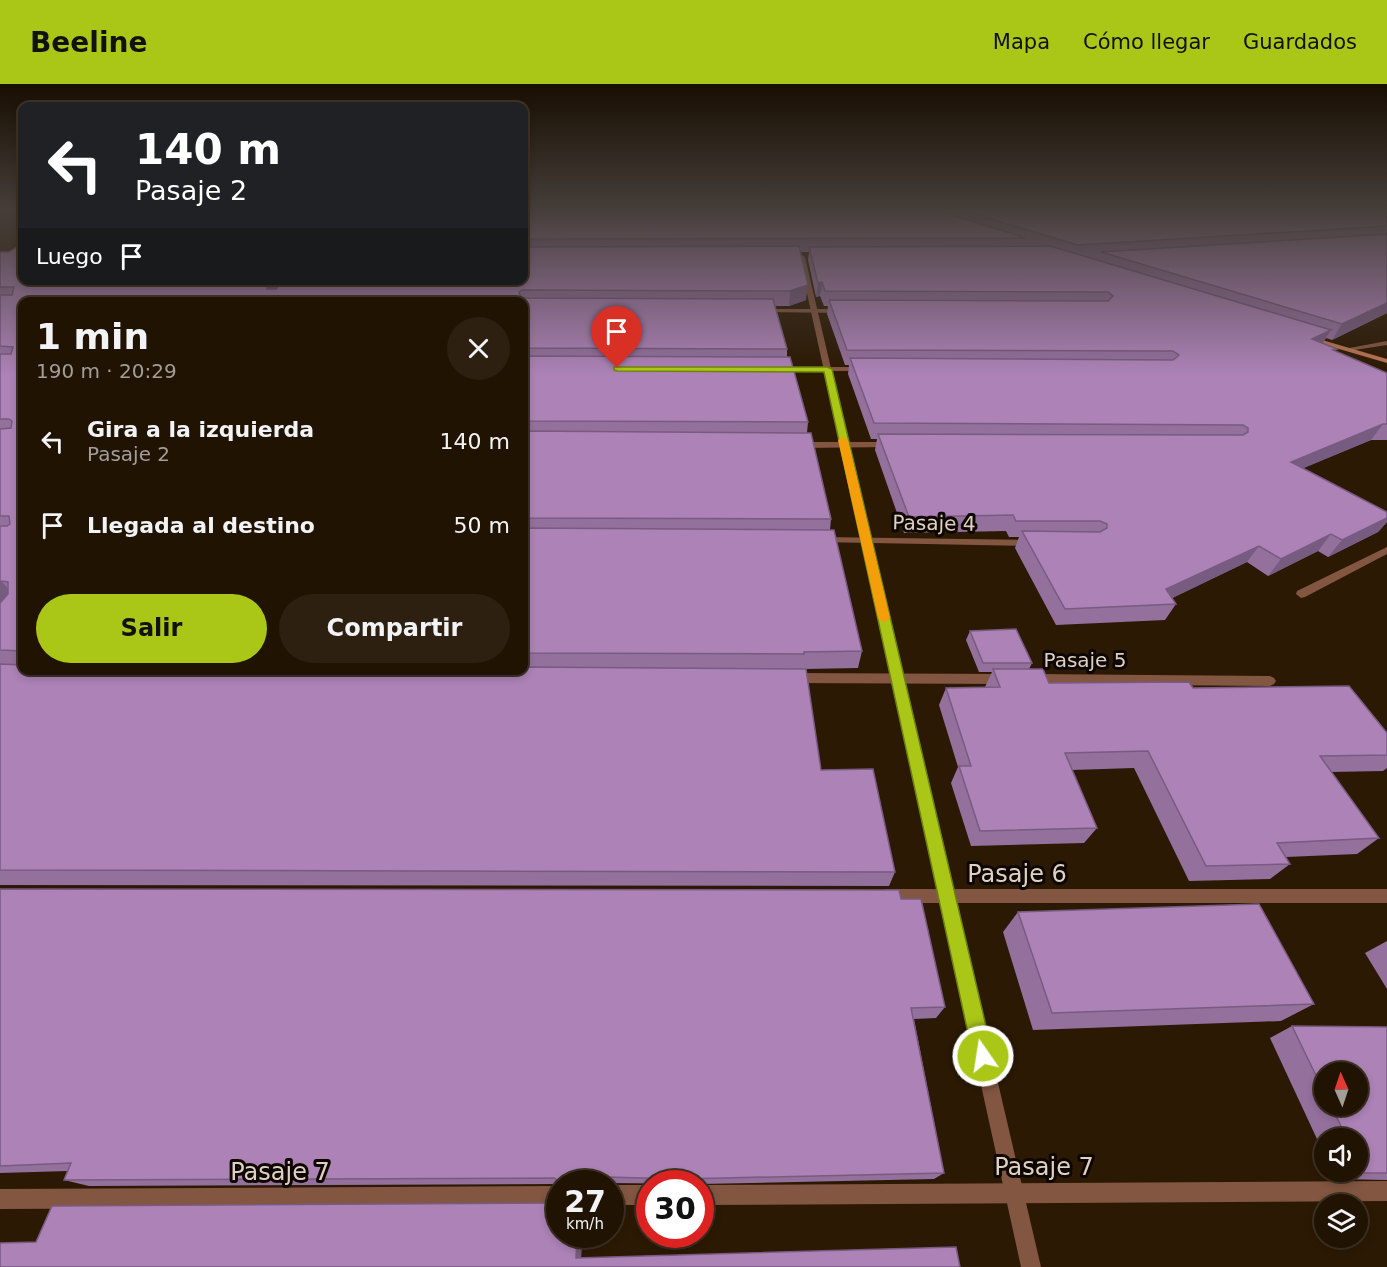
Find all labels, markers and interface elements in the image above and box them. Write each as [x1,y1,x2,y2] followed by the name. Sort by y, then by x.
[30,26,147,59] text: Beeline
[993,30,1050,54] text: Mapa
[1083,30,1210,54] text: Cómo llegar
[1243,30,1357,54] text: Guardados
[135,125,281,174] text: 140 m
[36,126,114,204] icon: left
[135,175,247,206] text: Pasaje 2
[115,240,148,273] icon: arrive
[36,244,103,269] text: Luego
[591,306,642,368] pin
[600,315,633,348] icon: arrive
[36,316,149,357] text: 1 min
[447,317,510,380] button: close
[36,359,177,383] text: 190 m · 20:29
[87,417,314,442] text: Gira a la izquierda
[36,425,69,458] icon: left
[440,429,510,454] text: 140 m
[87,442,170,466] text: Pasaje 2
[36,509,69,542] icon: arrive
[892,510,976,536] street label: Pasaje 4
[87,513,315,538] text: Llegada al destino
[454,513,510,538] text: 50 m
[36,594,267,663] button: Salir
[279,594,510,663] button: Compartir
[1043,648,1127,672] street label: Pasaje 5
[967,860,1067,888] street label: Pasaje 6
[951,1024,1015,1088] position arrow
[1314,1062,1368,1116] north arrow
[1314,1062,1368,1248] map controls
[1314,1128,1368,1182] button: sound
[994,1153,1094,1181] street label: Pasaje 7
[230,1158,330,1186] street label: Pasaje 7
[636,1170,714,1248] speed limit sign: 30
[564,1184,606,1219] text: 27
[1314,1194,1368,1248] button: layers
[566,1215,604,1233] text: km/h

